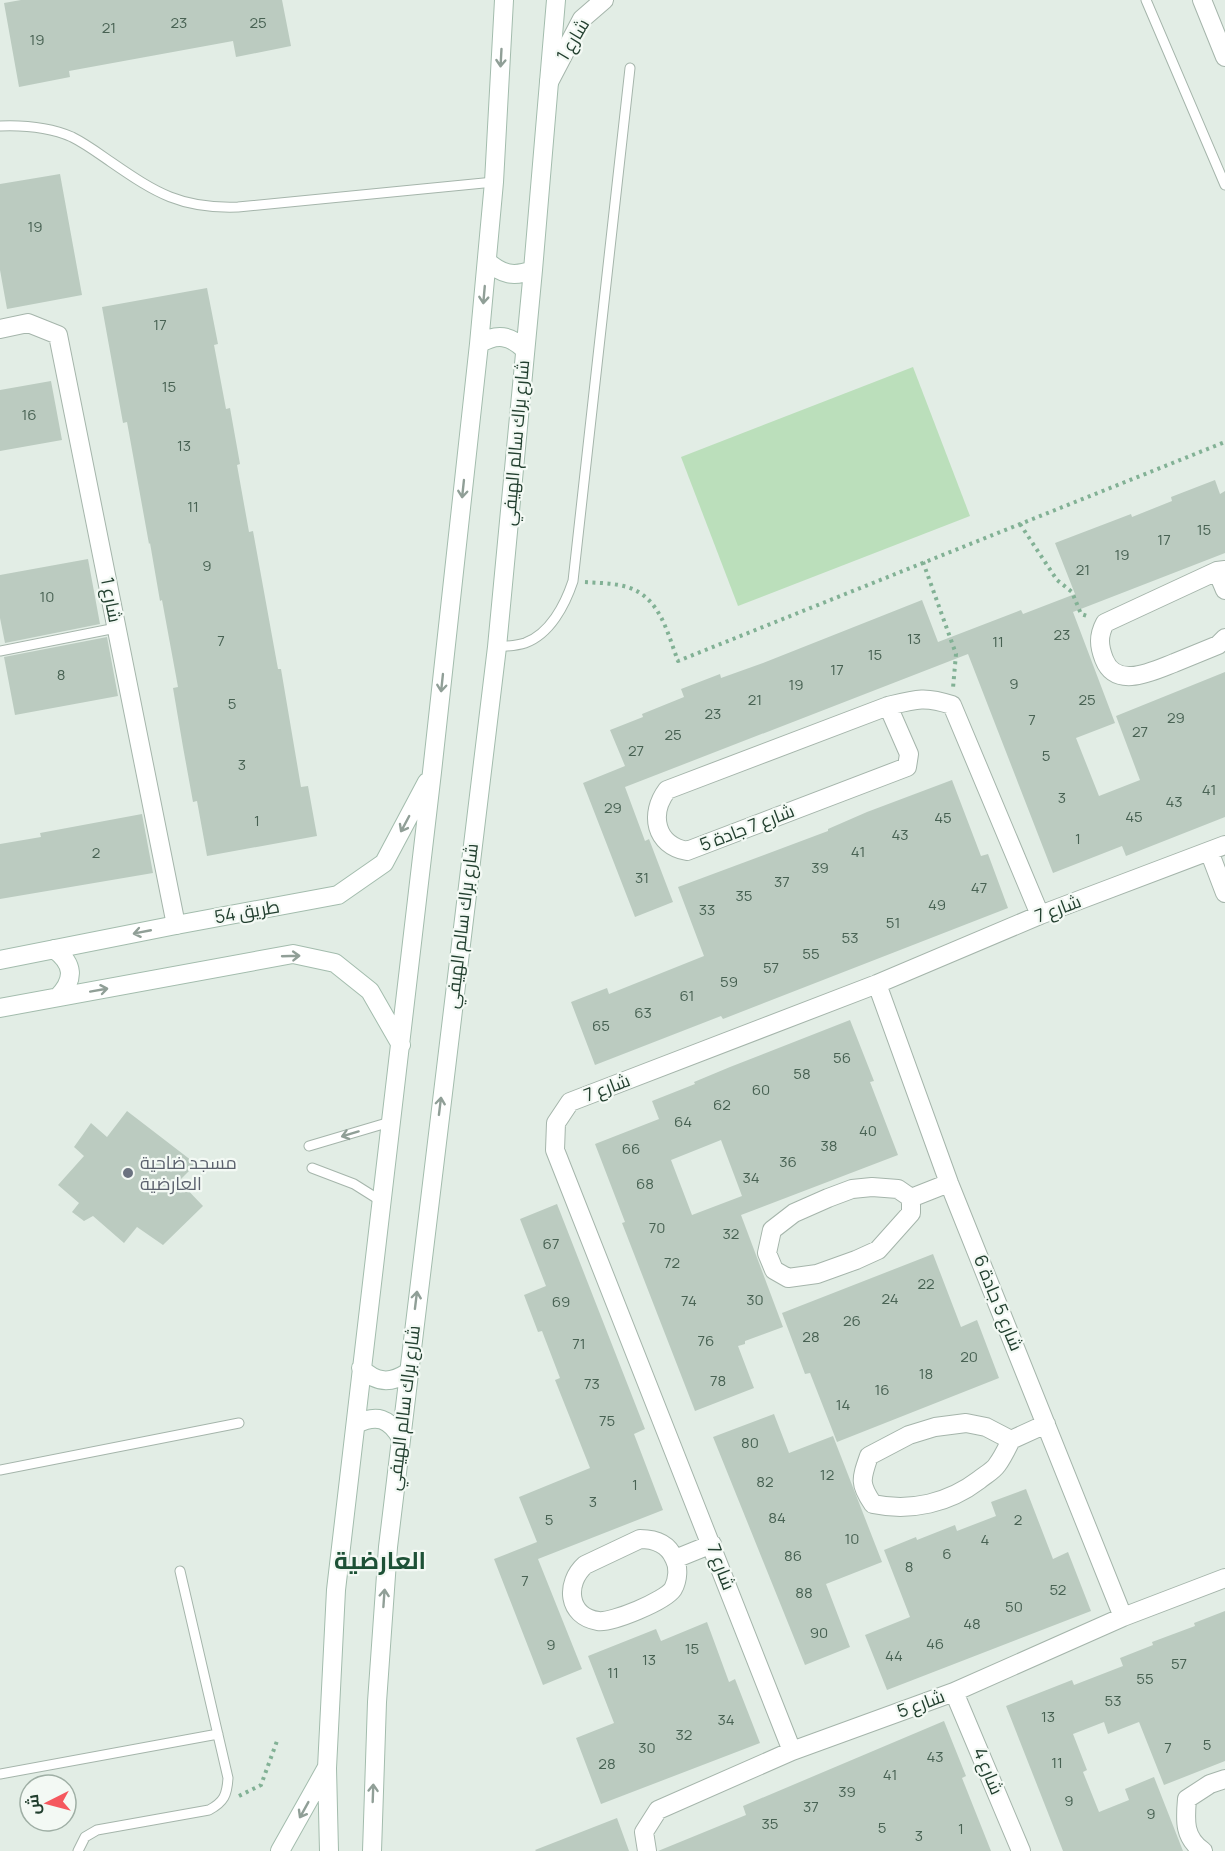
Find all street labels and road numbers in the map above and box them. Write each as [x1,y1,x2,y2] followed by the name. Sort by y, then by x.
[550,14,595,66] street label: شارع 1
[496,359,537,527] street label: شارع براك سالم الهيفي
[95,575,128,625] street label: شارع 1
[696,798,798,857] street label: شارع 7 جادة 5
[439,842,486,1010] street label: شارع براك سالم الهيفي
[1031,888,1084,929] street label: شارع 7
[212,893,281,930] street label: طريق 54
[580,1067,633,1108] street label: شارع 7
[968,1251,1029,1355] street label: شارع 5 جادة 6
[381,1324,428,1492] street label: شارع براك سالم الهيفي
[701,1540,742,1593] street label: شارع 7
[894,1683,948,1724] street label: شارع 5
[967,1743,1010,1798] street label: شارع 4

